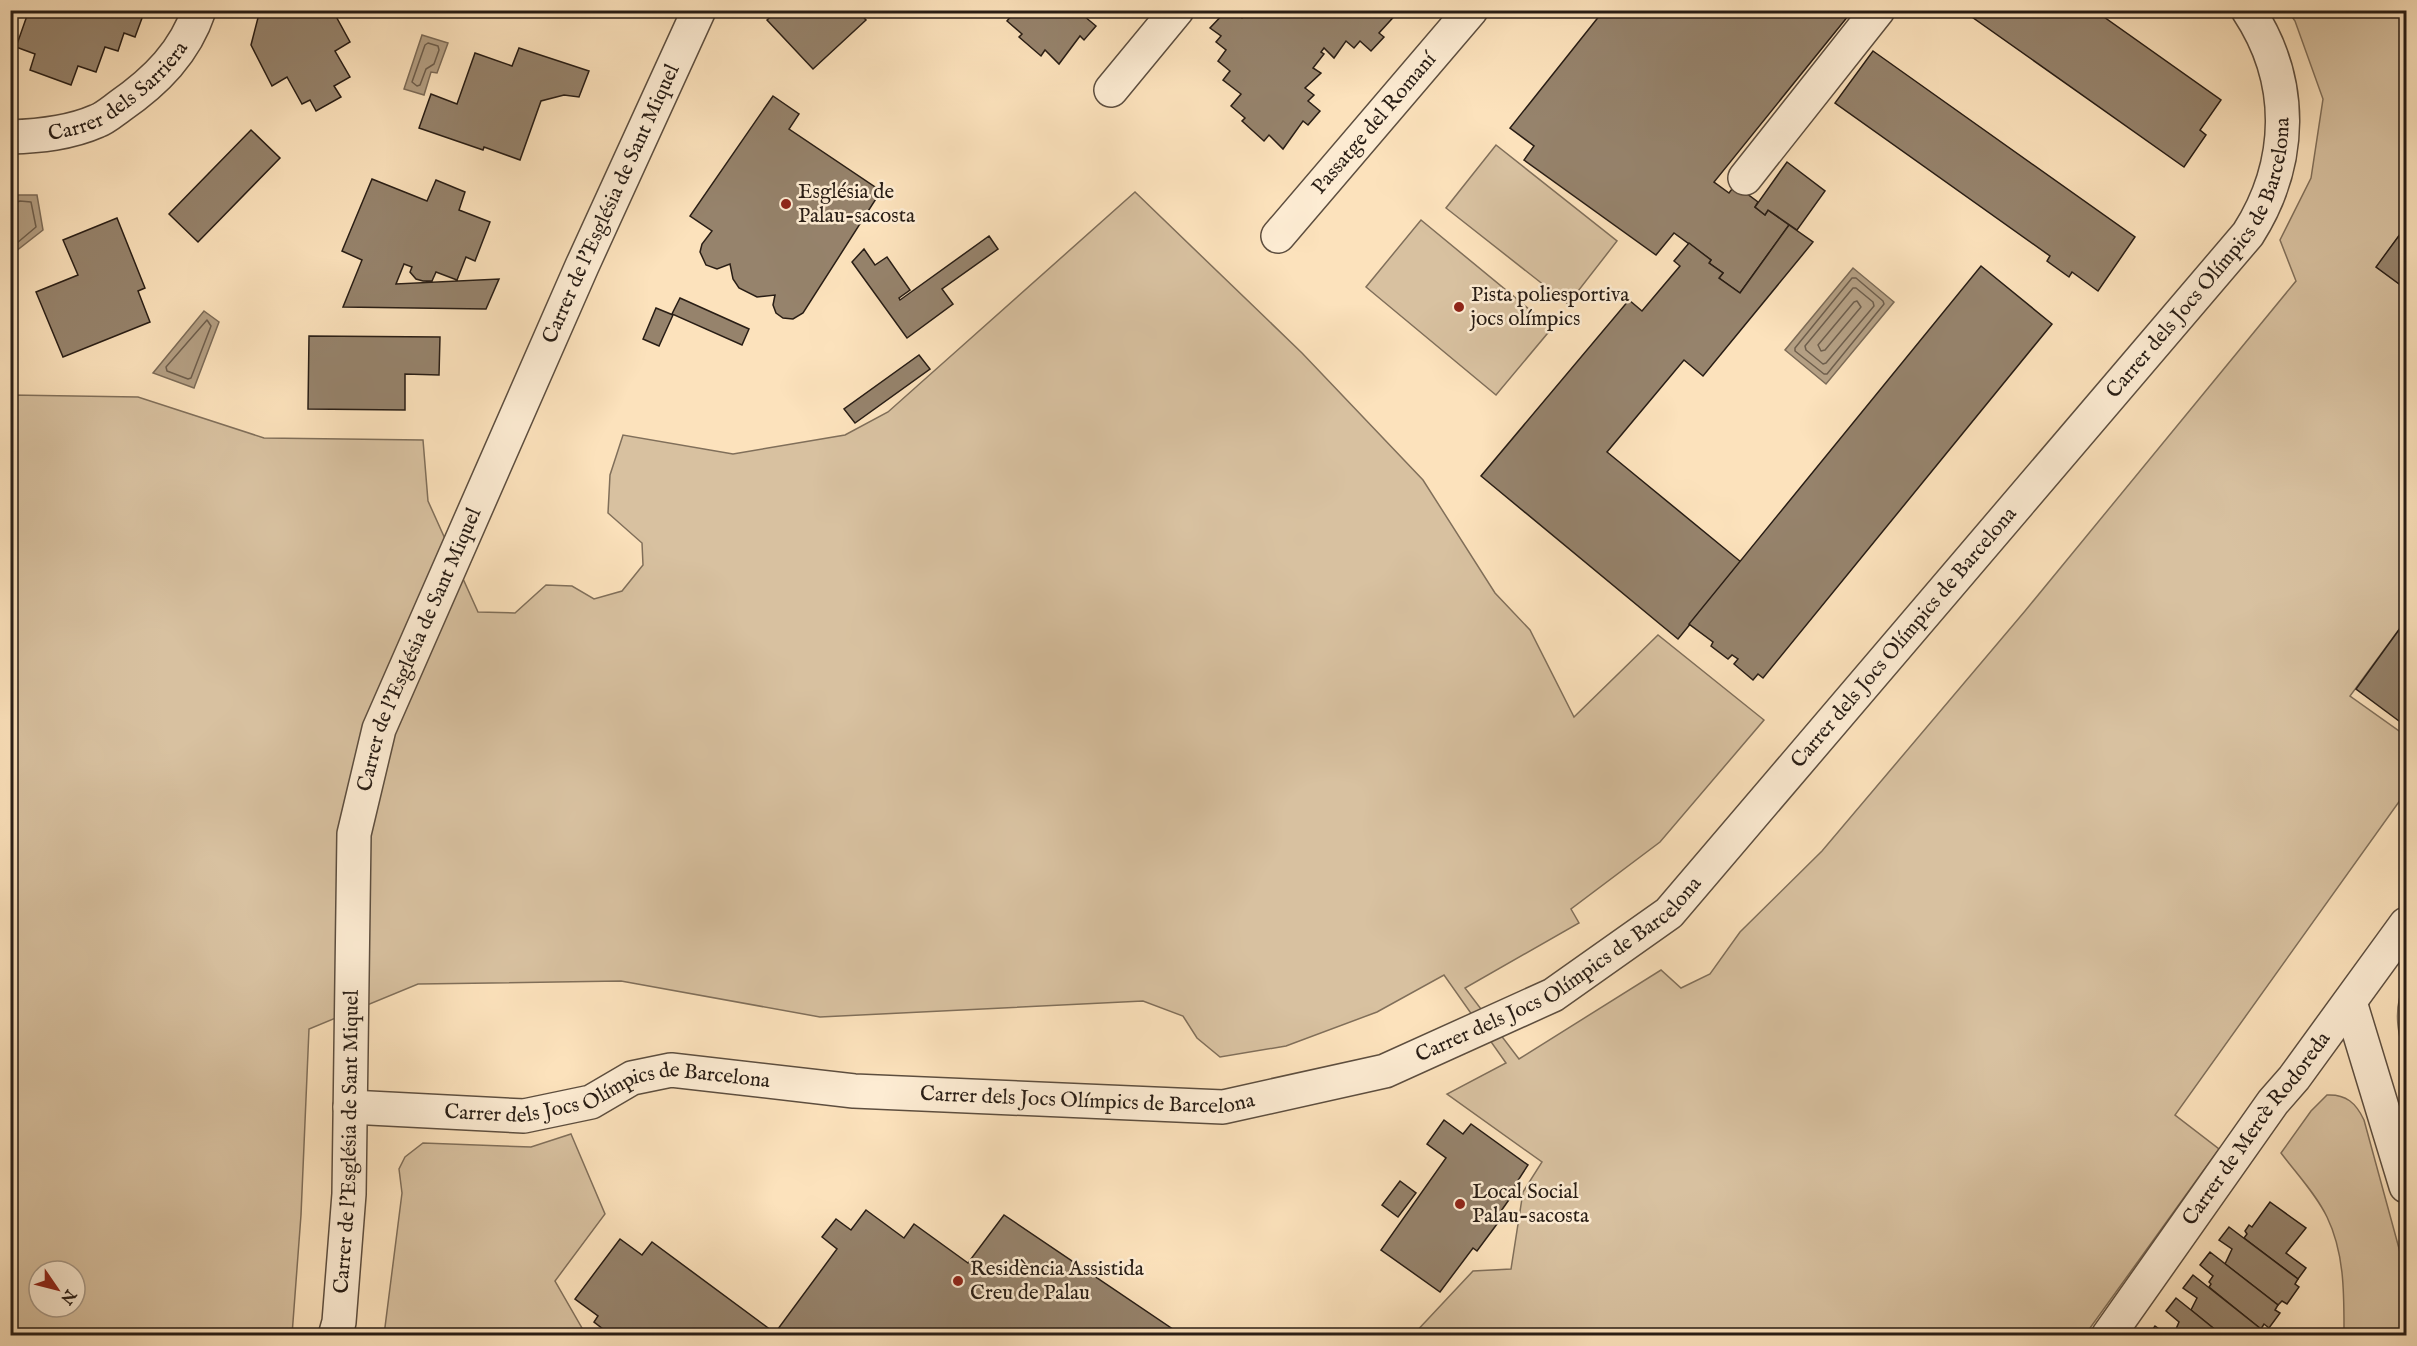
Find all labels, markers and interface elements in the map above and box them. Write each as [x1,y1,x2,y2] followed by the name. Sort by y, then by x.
[46,36,195,148] street label: Carrer dels Sarriera
[1306,46,1443,200] street label: Passatge del Romaní
[536,60,686,348] street label: Carrer de l'Església de Sant Miquel
[2100,116,2296,404] street label: Carrer dels Jocs Olímpics de Barcelona
[798,179,916,230] place label: Església de Palau-sacosta
[779,197,793,211] marker: Església de Palau-sacosta
[1469,282,1630,333] place label: Pista poliesportiva jocs olímpics
[1452,300,1466,314] marker: Pista poliesportiva jocs olímpics
[1785,500,2024,774] street label: Carrer dels Jocs Olímpics de Barcelona
[351,503,488,794] street label: Carrer de l'Església de Sant Miquel
[1411,870,1708,1069] street label: Carrer dels Jocs Olímpics de Barcelona
[328,990,365,1295] street label: Carrer de l'Església de Sant Miquel
[2176,1026,2337,1231] street label: Carrer de Mercè Rodoreda
[444,1056,772,1130] street label: Carrer dels Jocs Olímpics de Barcelona
[920,1080,1258,1121] street label: Carrer dels Jocs Olímpics de Barcelona
[1472,1179,1590,1230] place label: Local Social Palau-sacosta
[1453,1197,1467,1211] marker: Local Social Palau-sacosta
[970,1256,1145,1307] place label: Residència Assistida Creu de Palau
[27,1259,87,1319] north arrow
[951,1274,965,1288] marker: Residència Assistida Creu de Palau
[55,1284,80,1308] text: N

